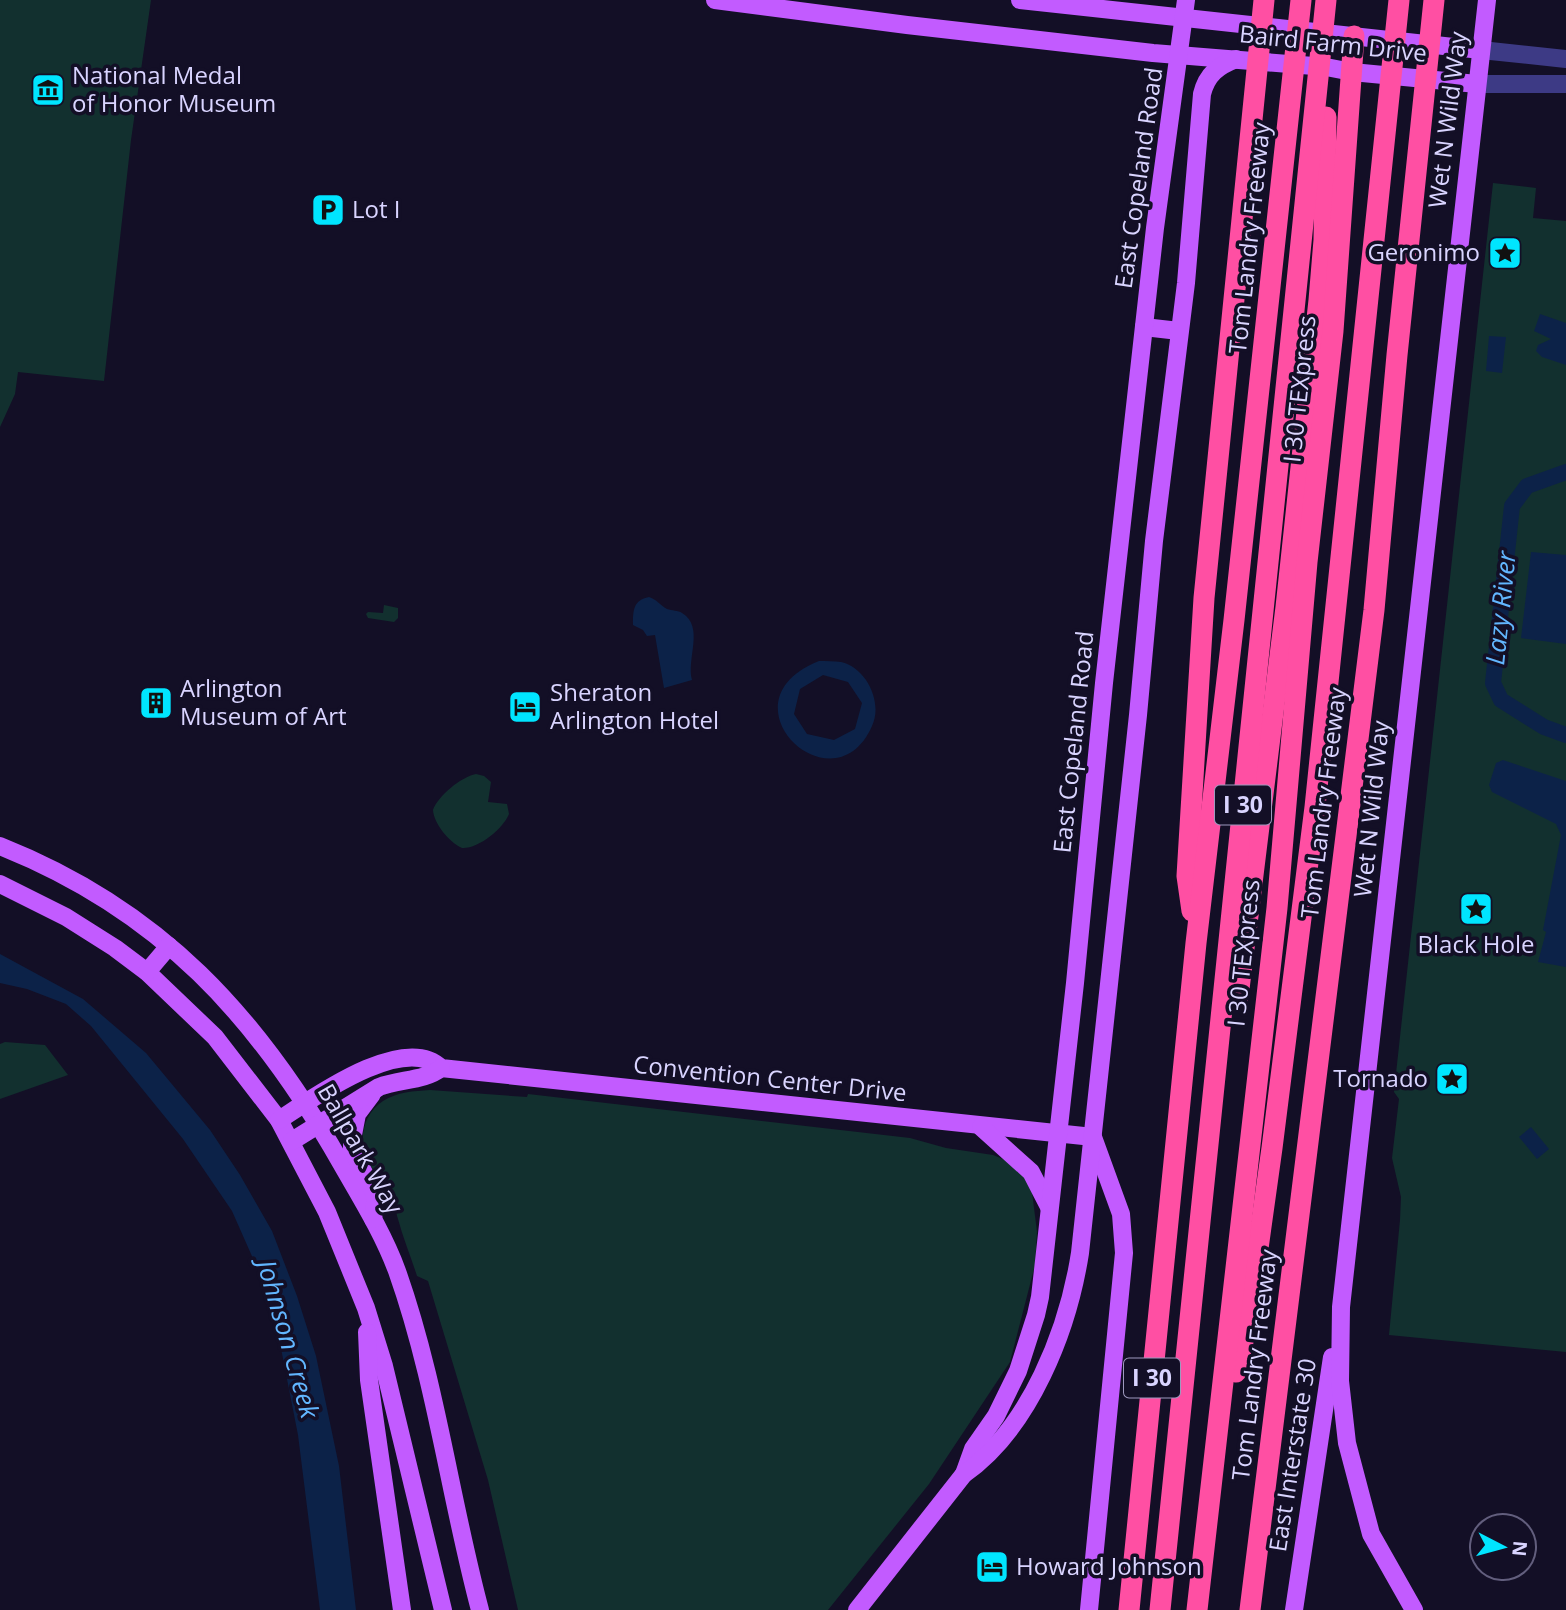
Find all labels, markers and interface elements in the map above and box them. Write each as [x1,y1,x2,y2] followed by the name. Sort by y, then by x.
[1238,16,1429,69] street label: Baird Farm Drive
[1419,29,1474,210] street label: Wet N Wild Way
[72,58,276,119] place label: National Medal of Honor Museum
[1106,65,1169,290] street label: East Copeland Road
[29,71,67,109] museum icon: National Medal of Honor Museum
[1220,120,1277,355] street label: Tom Landry Freeway
[309,191,347,229] parking icon: Lot I
[352,192,400,225] place label: Lot I
[1486,234,1524,272] place icon: Geronimo
[1367,235,1480,268] place label: Geronimo
[1274,314,1323,464] street label: I 30 TEXpress
[1476,548,1524,666] water label: Lazy River
[1044,629,1101,854] street label: East Copeland Road
[180,671,347,732] place label: Arlington Museum of Art
[550,675,719,736] place label: Sheraton Arlington Hotel
[137,684,175,722] building icon: Arlington Museum of Art
[1292,684,1353,920] street label: Tom Landry Freeway
[506,688,544,726] hotel icon: Sheraton Arlington Hotel
[1345,718,1396,899] street label: Wet N Wild Way
[1215,786,1271,824] road number: I 30
[1218,878,1267,1028] street label: I 30 TEXpress
[1457,890,1495,928] place icon: Black Hole
[1418,927,1534,960] place label: Black Hole
[632,1047,908,1108] street label: Convention Center Drive
[1433,1060,1471,1098] place icon: Tornado
[1333,1061,1428,1094] place label: Tornado
[311,1077,412,1220] street label: Ballpark Way
[1223,1246,1284,1482] street label: Tom Landry Freeway
[248,1250,329,1423] water label: Johnson Creek
[1260,1356,1323,1554] street label: East Interstate 30
[1124,1358,1180,1398] road number: I 30
[1468,1512,1538,1582] north arrow
[1506,1540,1534,1558] text: N
[973,1548,1011,1586] hotel icon: Howard Johnson
[1016,1549,1202,1582] place label: Howard Johnson

